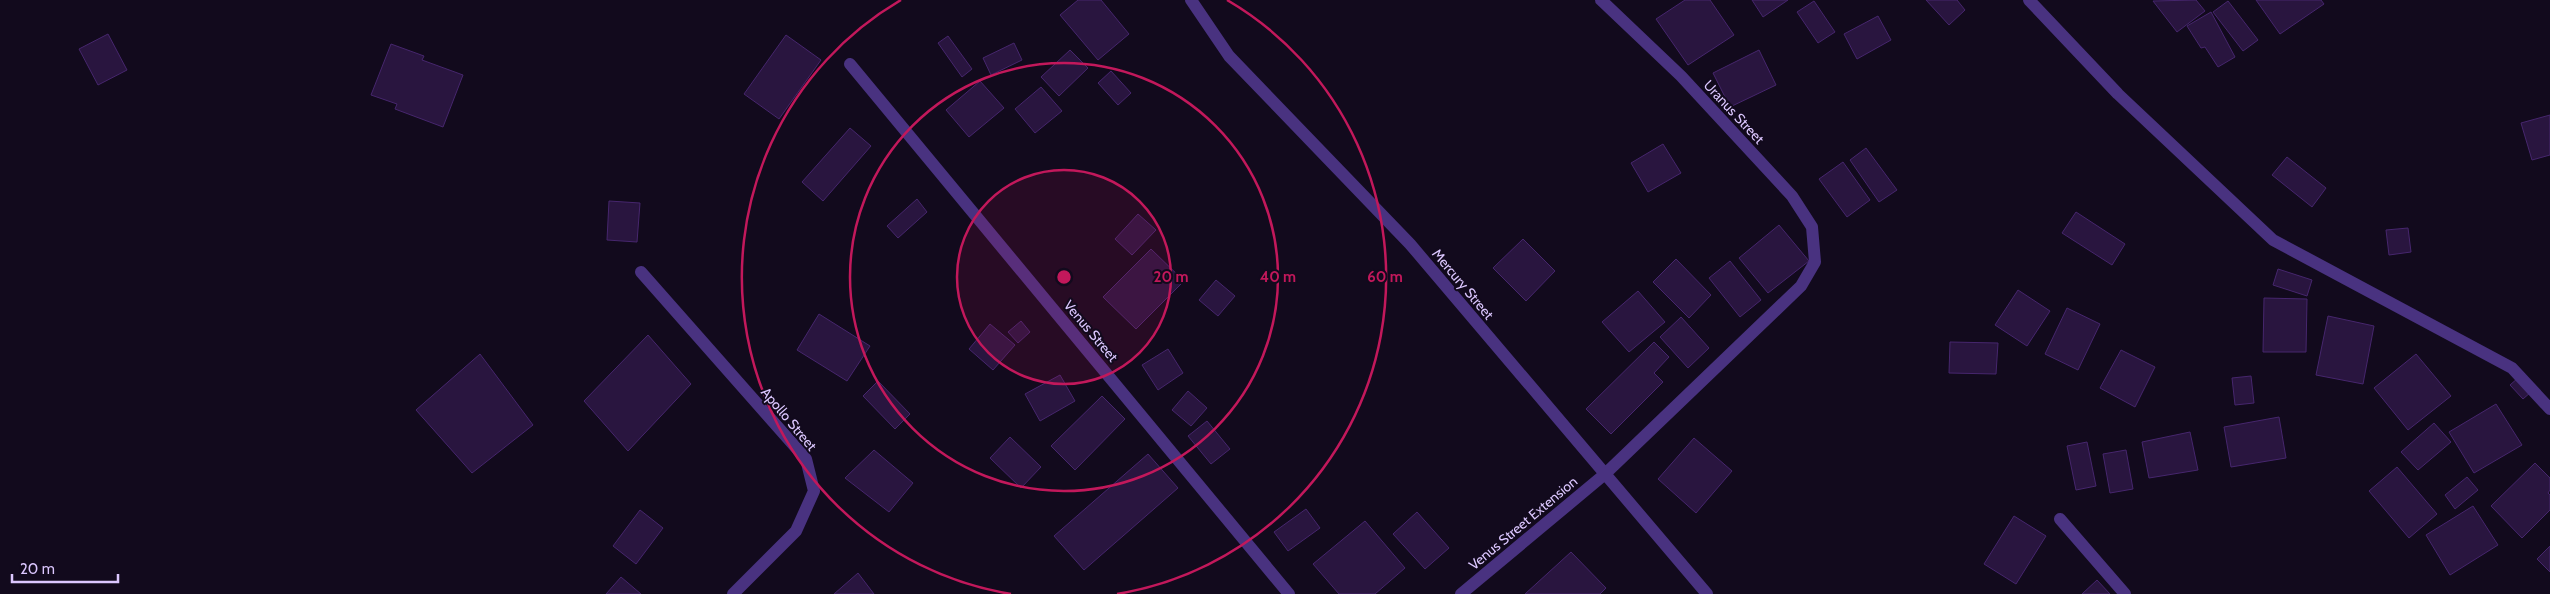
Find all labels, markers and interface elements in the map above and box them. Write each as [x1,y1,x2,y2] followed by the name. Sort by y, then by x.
[1700,76,1768,148] street label: Uranus Street
[1428,245,1498,323] street label: Mercury Street
[1055,268,1073,286] centre of rings
[1154,268,1188,286] text: 20 m
[1260,268,1296,286] text: 40 m
[1367,268,1403,286] text: 60 m
[1060,297,1122,366] street label: Venus Street
[757,384,821,455] street label: Apollo Street
[1465,472,1581,574] street label: Venus Street Extension
[12,552,119,584] scale bar
[20,560,55,578] text: 20 m

